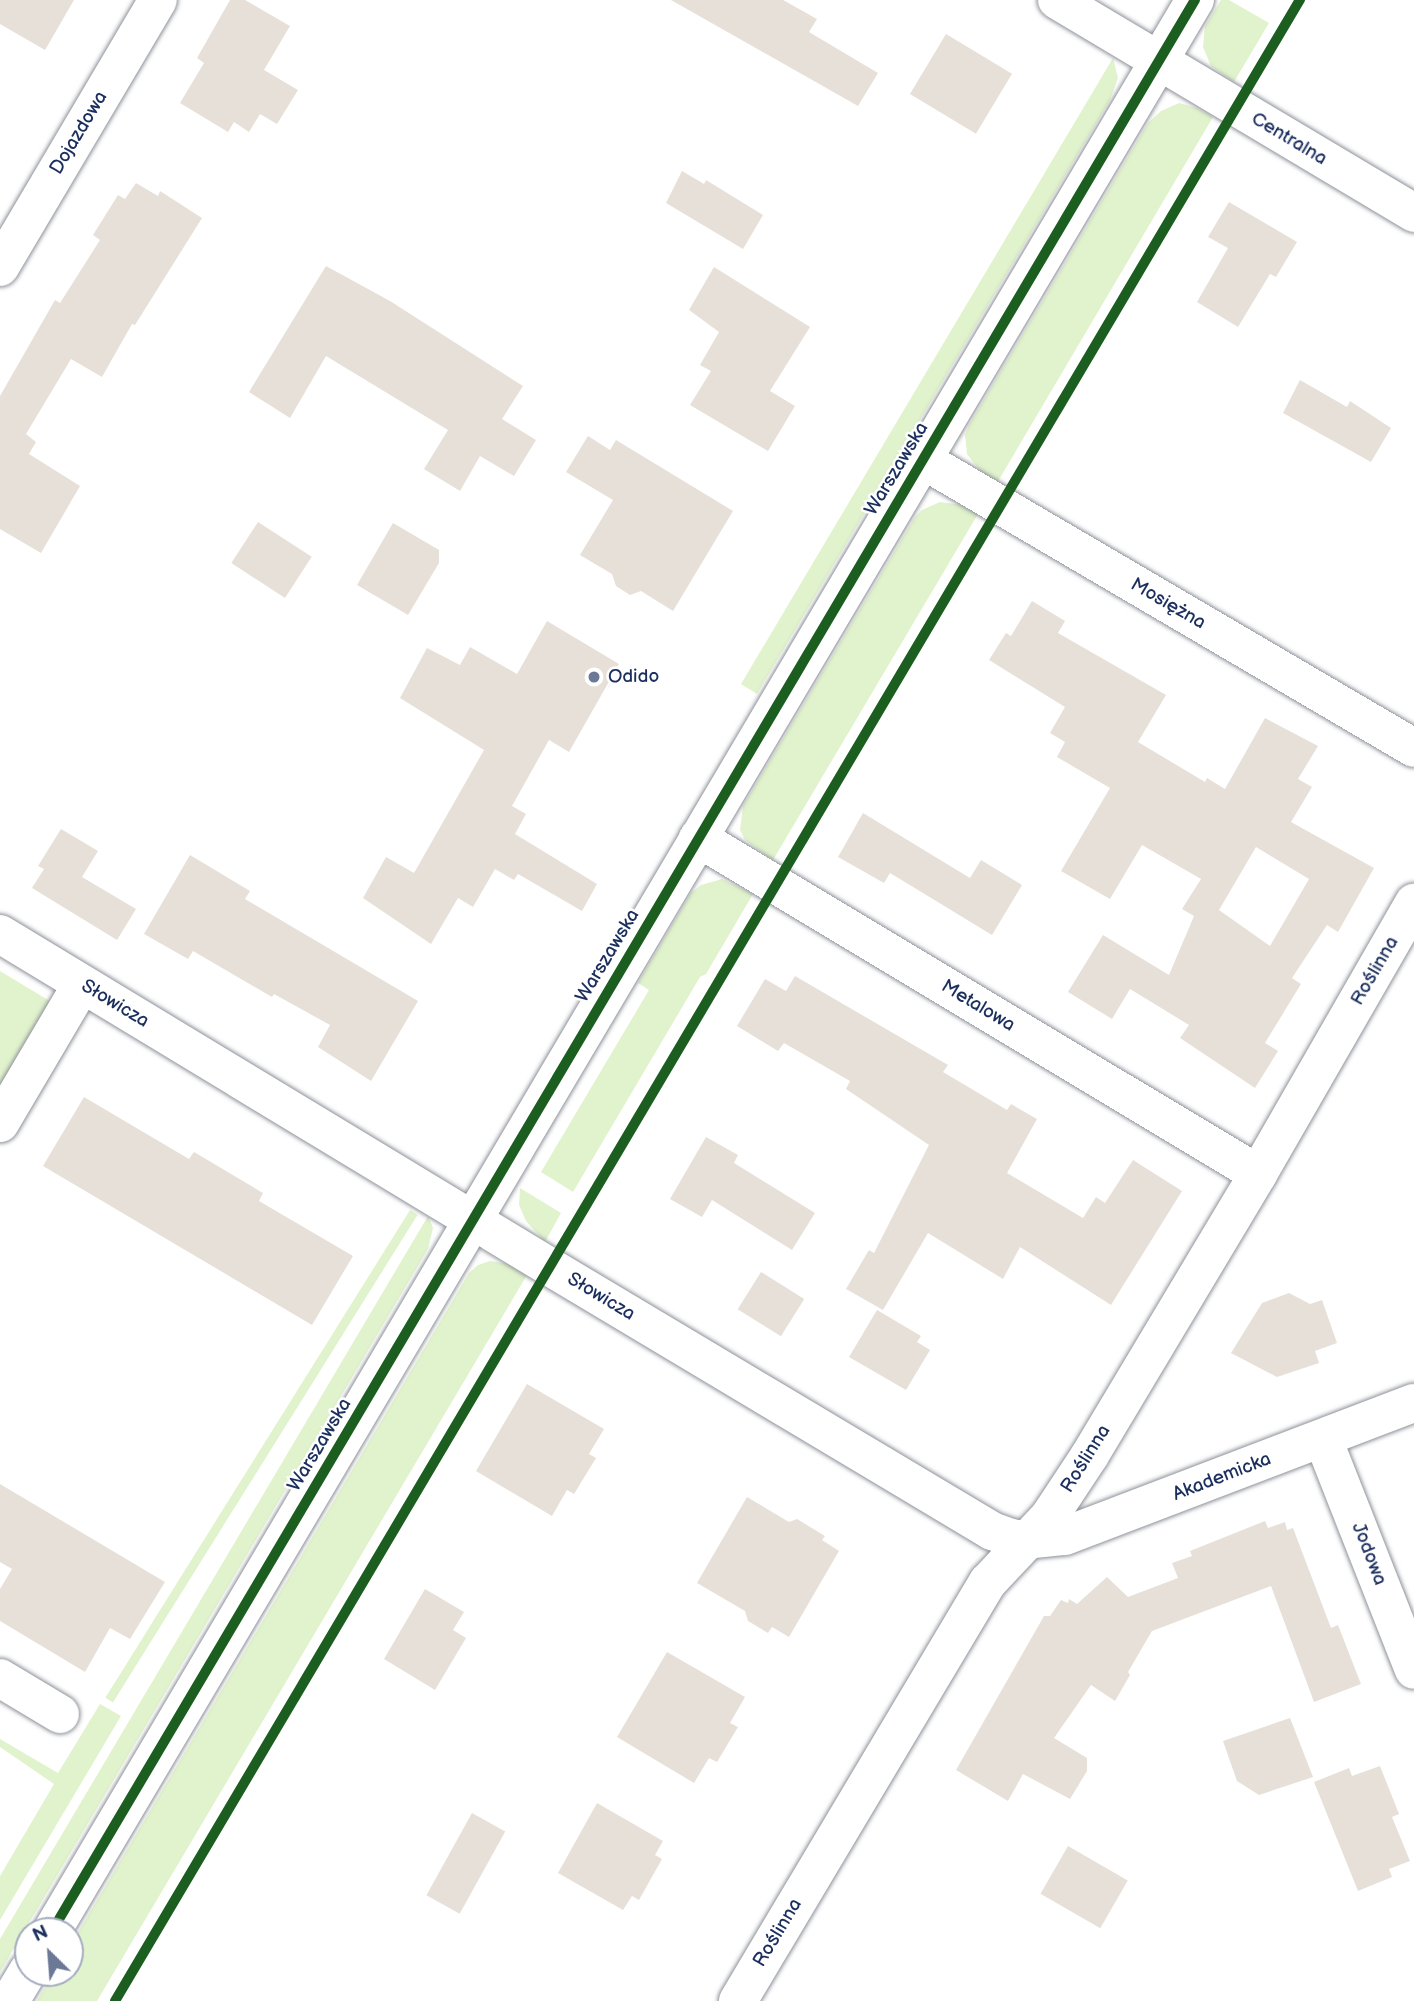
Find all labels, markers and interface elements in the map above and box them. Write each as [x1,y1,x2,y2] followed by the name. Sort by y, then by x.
[45,87,113,179] street label: Dojazdowa
[1247,108,1331,170] street label: Centralna
[860,418,934,520] street label: Warszawska
[1126,573,1210,635] street label: Mosiężna
[608,666,659,688] place label: Odido
[586,669,602,685] marker: Odido
[571,905,645,1007] street label: Warszawska
[1346,932,1404,1010] street label: Roślinna
[77,975,153,1033] street label: Słowicza
[937,975,1019,1037] street label: Metalowa
[563,1268,639,1326] street label: Słowicza
[283,1394,357,1496] street label: Warszawska
[1056,1421,1116,1497] street label: Roślinna
[1170,1448,1274,1506] street label: Akademicka
[1347,1519,1391,1589] street label: Jodowa
[749,1895,807,1971] street label: Roślinna
[14,1917,84,1987] north arrow
[29,1921,52,1948] text: N

